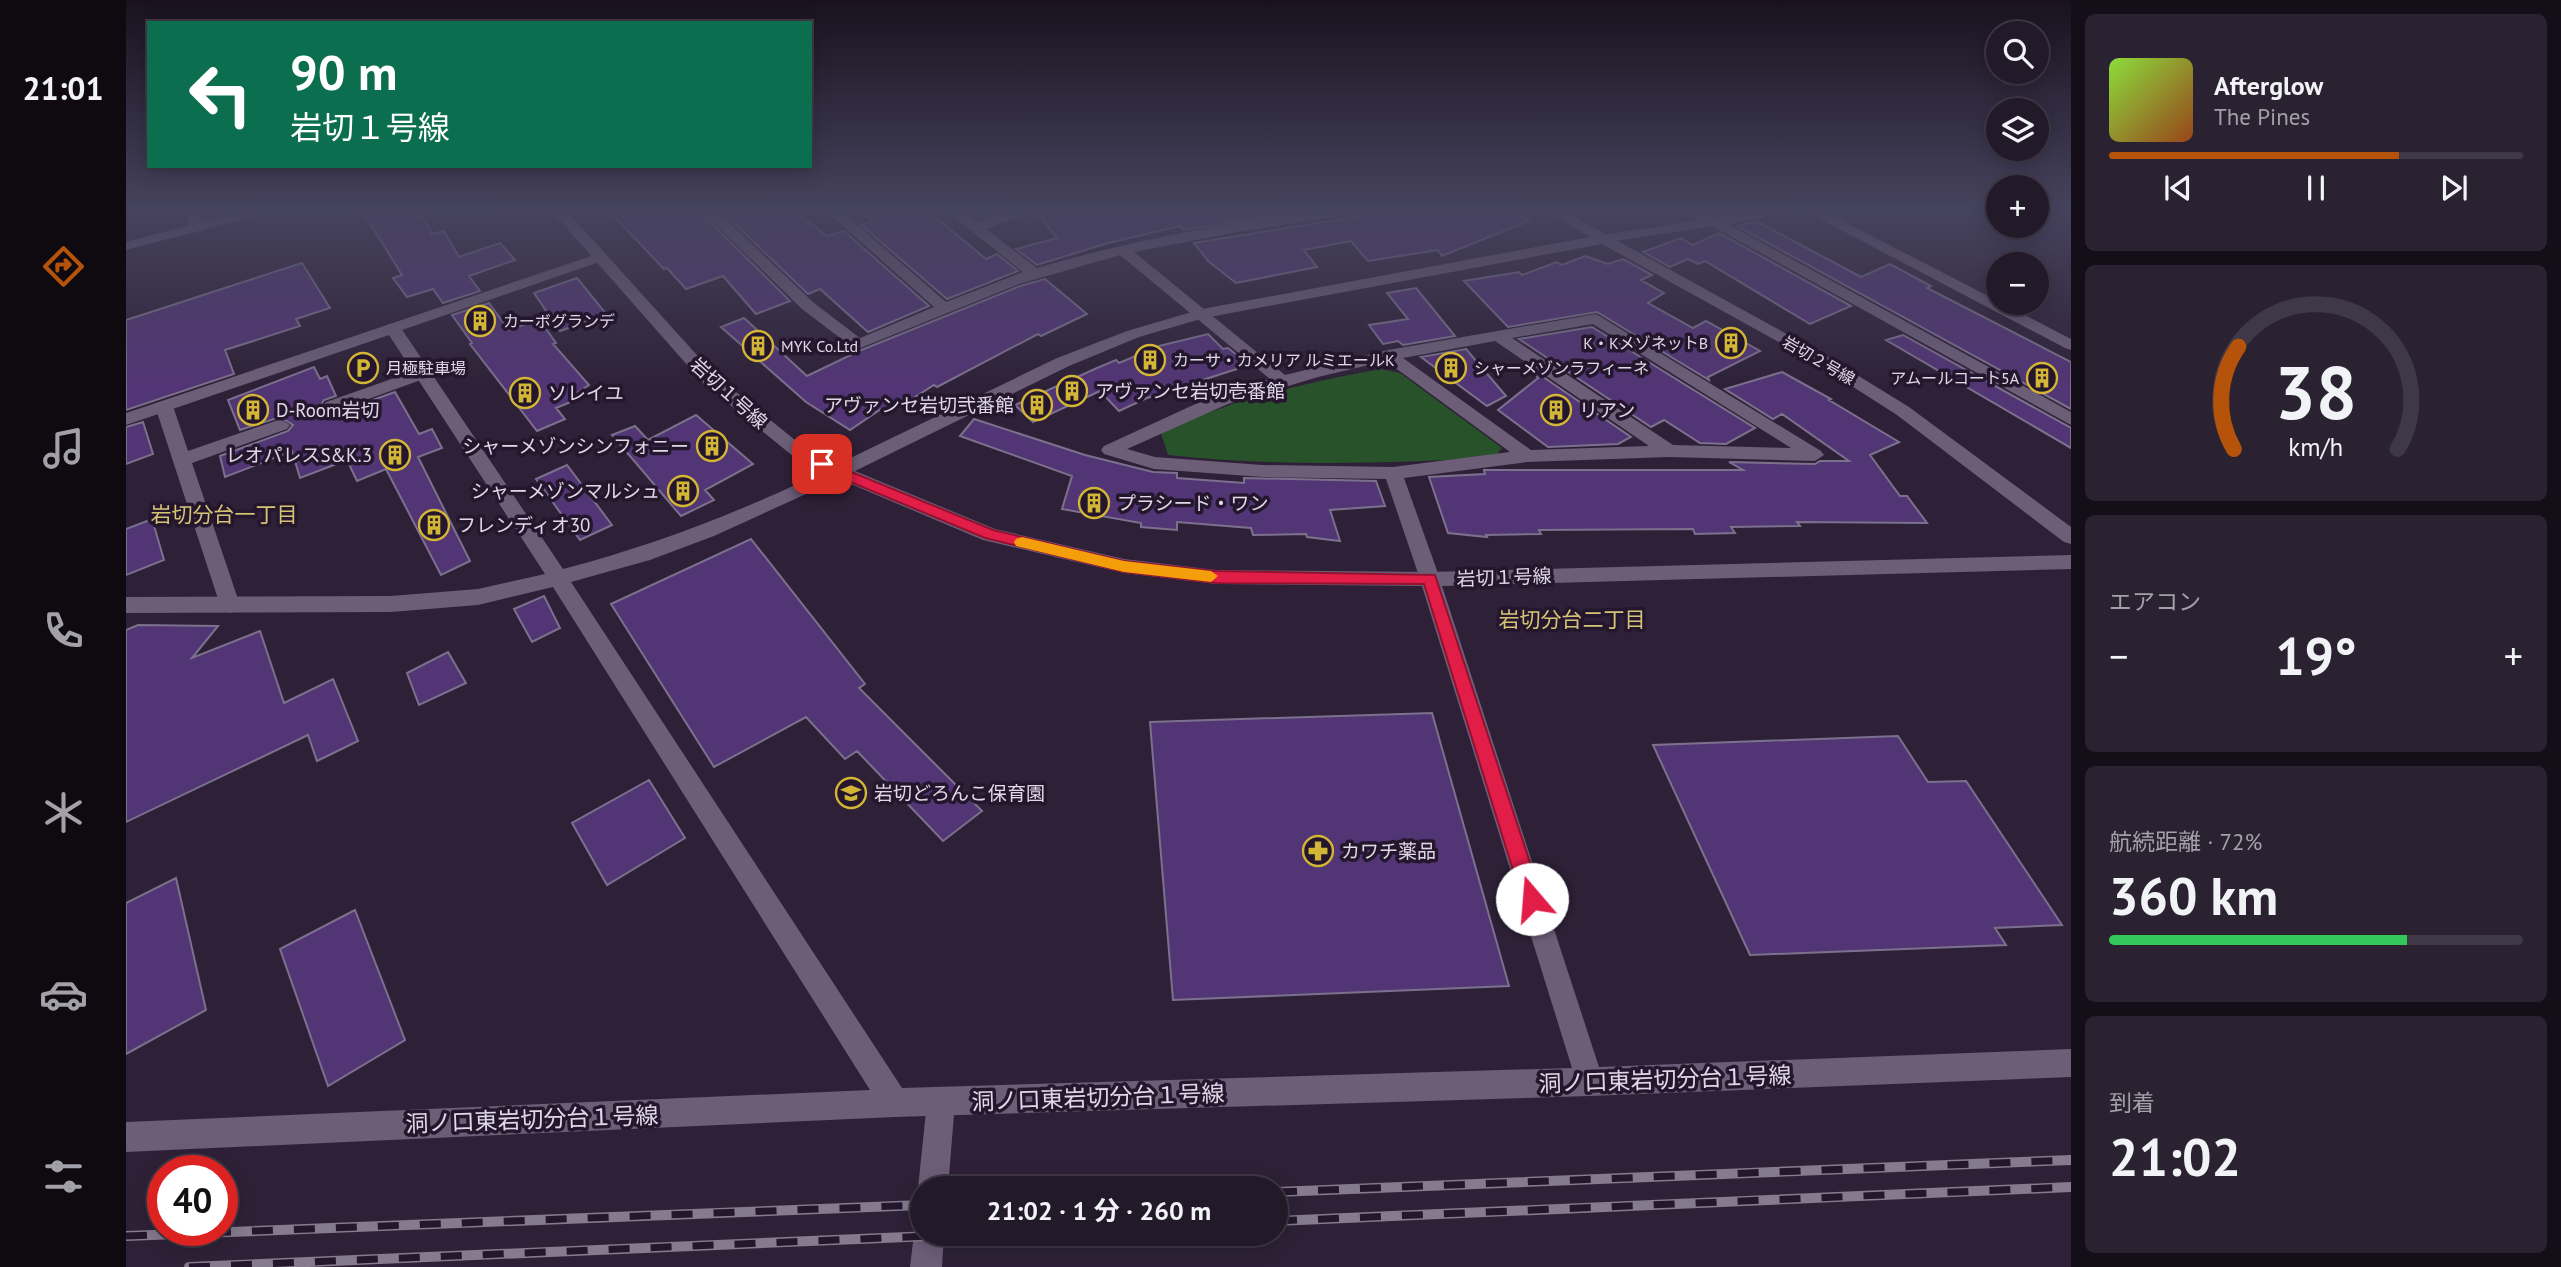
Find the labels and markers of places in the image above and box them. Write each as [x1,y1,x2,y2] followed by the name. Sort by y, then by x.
[463,304,497,338] building icon: カーボグランデ
[503,311,615,331] place label: カーボグランデ
[1714,326,1748,360] building icon: K・KメゾネットB
[741,329,775,363] building icon: MYK Co.Ltd
[1583,333,1708,353] place label: K・KメゾネットB
[781,336,858,356] place label: MYK Co.Ltd
[1133,343,1167,377] building icon: カーサ・カメリア ルミエールK
[1173,350,1395,370] place label: カーサ・カメリア ルミエールK
[346,351,380,385] parking icon: 月極駐車場
[1434,351,1468,385] building icon: シャーメゾンラフィーネ
[386,358,466,378] place label: 月極駐車場
[1474,358,1649,378] place label: シャーメゾンラフィーネ
[2025,361,2059,395] building icon: アムールコート5A
[1890,368,2020,388] place label: アムールコート5A
[1055,374,1089,408] building icon: アヴァンセ岩切壱番館
[508,376,542,410] building icon: ソレイユ
[1095,379,1285,403] place label: アヴァンセ岩切壱番館
[548,381,624,405] place label: ソレイユ
[1020,388,1054,422] building icon: アヴァンセ岩切弐番館
[236,393,270,427] building icon: D-Room岩切
[824,393,1014,417] place label: アヴァンセ岩切弐番館
[1539,393,1573,427] building icon: リアン
[276,398,379,422] place label: D-Room岩切
[1579,398,1635,422] place label: リアン
[695,429,729,463] building icon: シャーメゾンシンフォニー
[462,434,689,458] place label: シャーメゾンシンフォニー
[792,434,852,494] pin
[378,438,412,472] building icon: レオパレスS&K.3
[225,443,372,467] place label: レオパレスS&K.3
[666,474,700,508] building icon: シャーメゾンマルシュ
[471,479,660,503] place label: シャーメゾンマルシュ
[1077,486,1111,520] building icon: プラシード・ワン
[1117,491,1269,515] place label: プラシード・ワン
[417,508,451,542] building icon: フレンディオ30
[457,513,590,537] place label: フレンディオ30
[834,776,868,810] school or university icon: 岩切どろんこ保育園
[874,781,1045,805] place label: 岩切どろんこ保育園
[1301,834,1335,868] pharmacy icon: カワチ薬品
[1341,839,1436,863] place label: カワチ薬品

